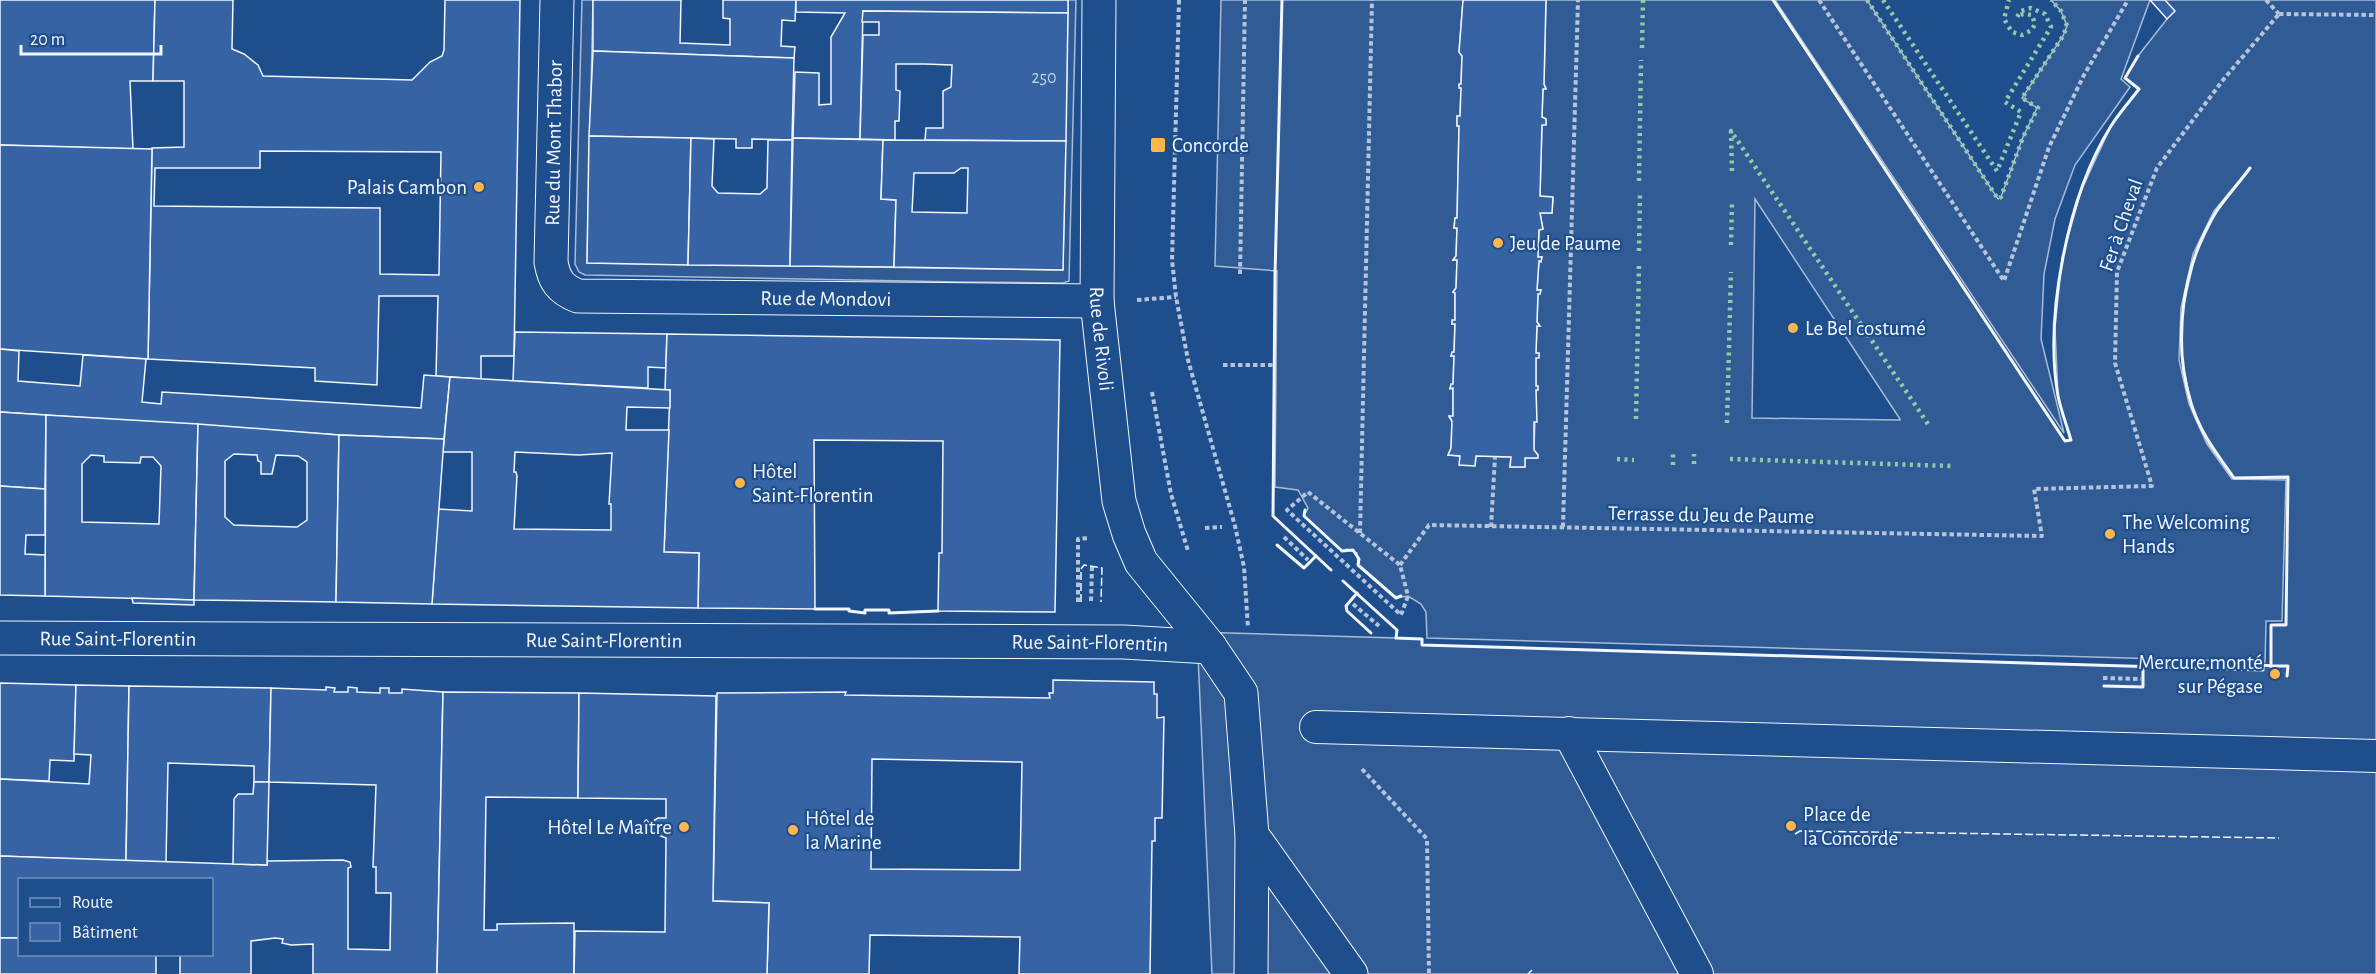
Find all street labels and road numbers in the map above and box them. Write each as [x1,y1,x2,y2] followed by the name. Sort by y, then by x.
[542,60,566,226] street label: Rue du Mont Thabor
[2095,176,2147,274] street label: Fer à Cheval
[1086,286,1117,392] street label: Rue de Rivoli
[760,287,892,310] street label: Rue de Mondovi
[1608,503,1814,527] street label: Terrasse du Jeu de Paume
[40,628,196,649] street label: Rue Saint-Florentin
[526,629,682,651] street label: Rue Saint-Florentin
[1012,631,1169,655] street label: Rue Saint-Florentin

